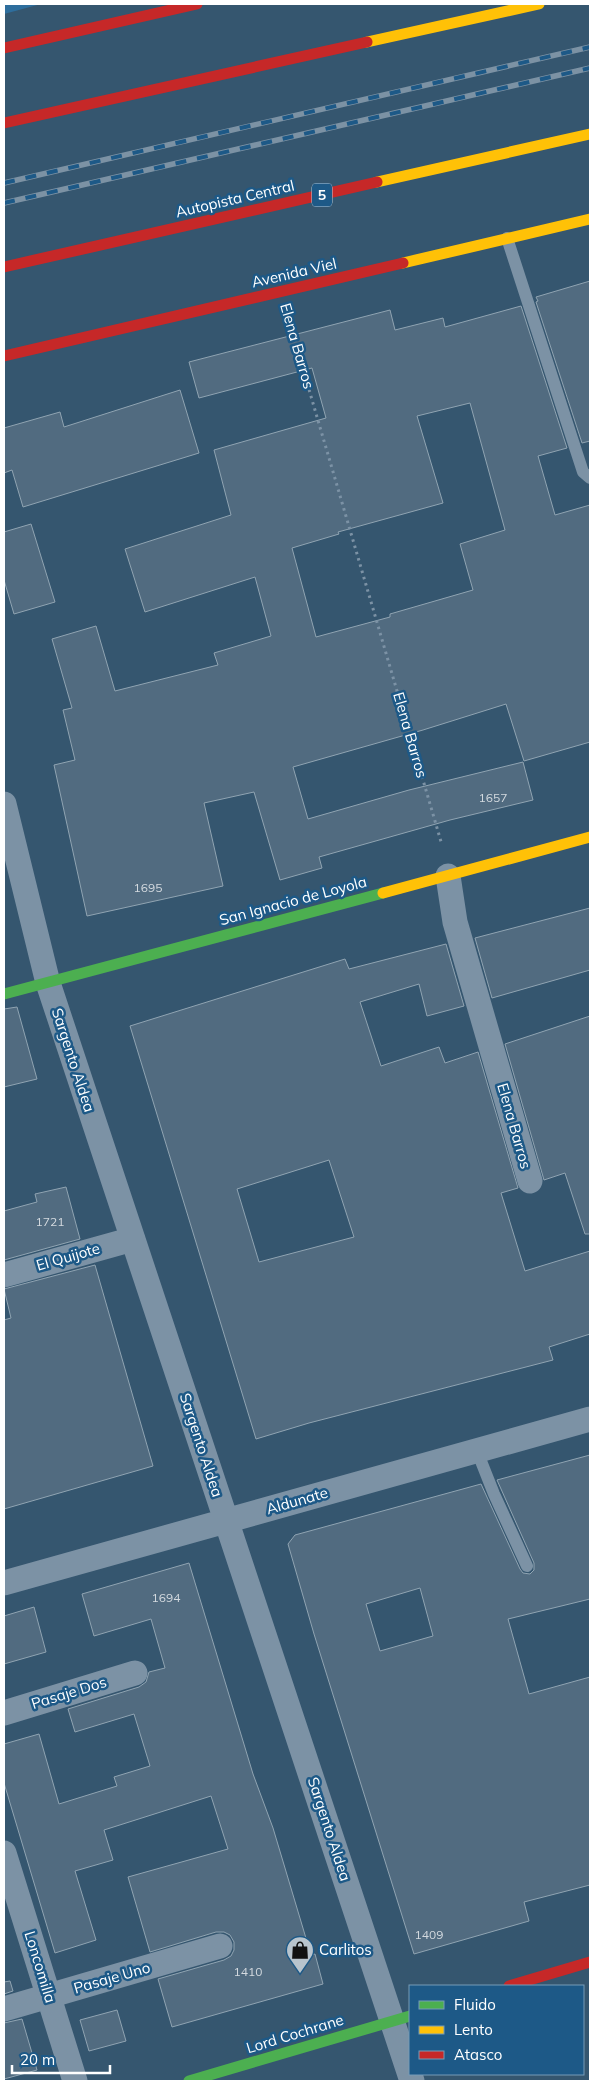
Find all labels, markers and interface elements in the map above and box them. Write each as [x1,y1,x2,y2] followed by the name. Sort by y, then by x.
[174,176,296,221] street label: Autopista Central
[312,184,332,206] road number: 5
[250,254,338,292] street label: Avenida Viel
[276,301,319,391] street label: Elena Barros
[389,690,432,780] street label: Elena Barros
[479,790,507,805] house number: 1657
[217,872,369,929] street label: San Ignacio de Loyola
[134,880,162,895] house number: 1695
[48,1006,99,1114] street label: Sargento Aldea
[493,1081,536,1171] street label: Elena Barros
[36,1214,64,1229] house number: 1721
[34,1238,102,1275] street label: El Quijote
[176,1391,227,1499] street label: Sargento Aldea
[264,1483,330,1518] street label: Aldunate
[152,1590,180,1605] house number: 1694
[29,1672,109,1713] street label: Pasaje Dos
[304,1775,355,1883] street label: Sargento Aldea
[415,1927,443,1942] house number: 1409
[21,1929,60,2005] street label: Loncomilla
[285,1935,315,1974] shop icon: Carlitos
[319,1940,372,1959] place label: Carlitos
[71,1958,152,1998] street label: Pasaje Uno
[234,1964,262,1979] house number: 1410
[409,1985,584,2075] legend
[454,1995,496,2014] text: Fluido
[244,2010,346,2057] street label: Lord Cochrane
[454,2020,493,2039] text: Lento
[12,2042,110,2074] scale bar
[454,2045,502,2064] text: Atasco
[20,2050,55,2069] text: 20 m

